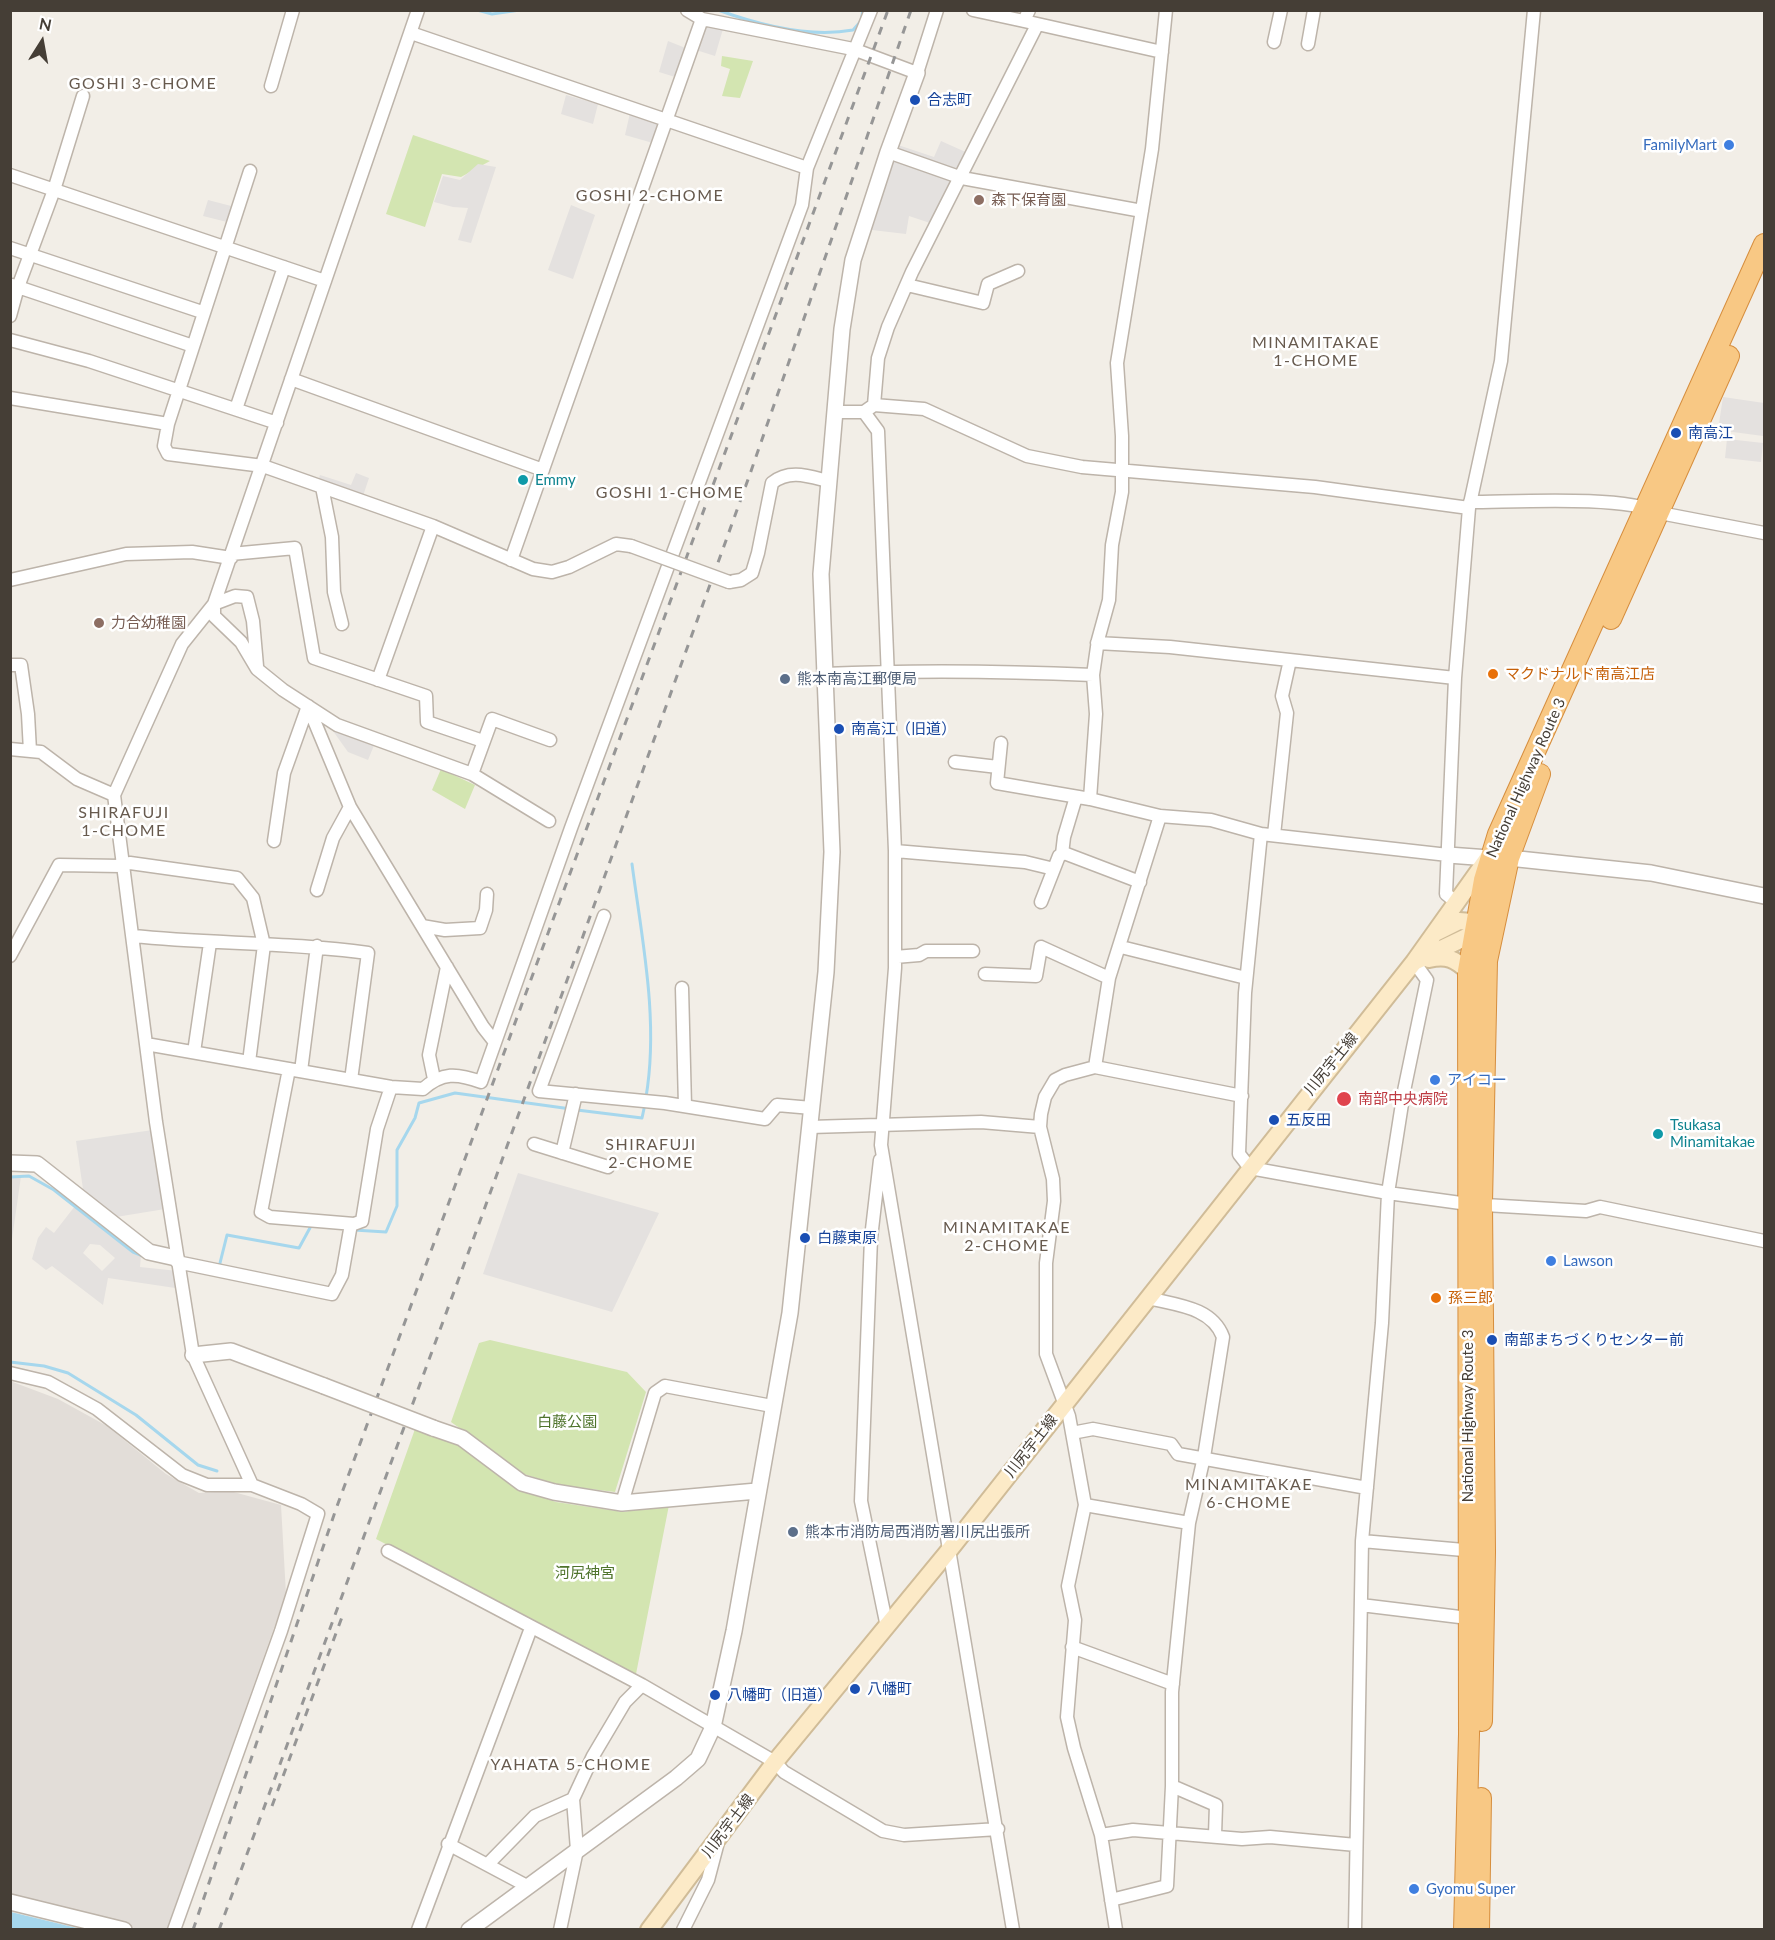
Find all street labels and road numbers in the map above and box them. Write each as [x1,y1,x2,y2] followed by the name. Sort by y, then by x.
[1483,695,1569,861] street label: National Highway Route 3
[1300,1029,1362,1099] street label: 川尻宇土線
[1459,1330,1477,1502] street label: National Highway Route 3
[1001,1411,1061,1481] street label: 川尻宇土線
[698,1791,758,1861] street label: 川尻宇土線

